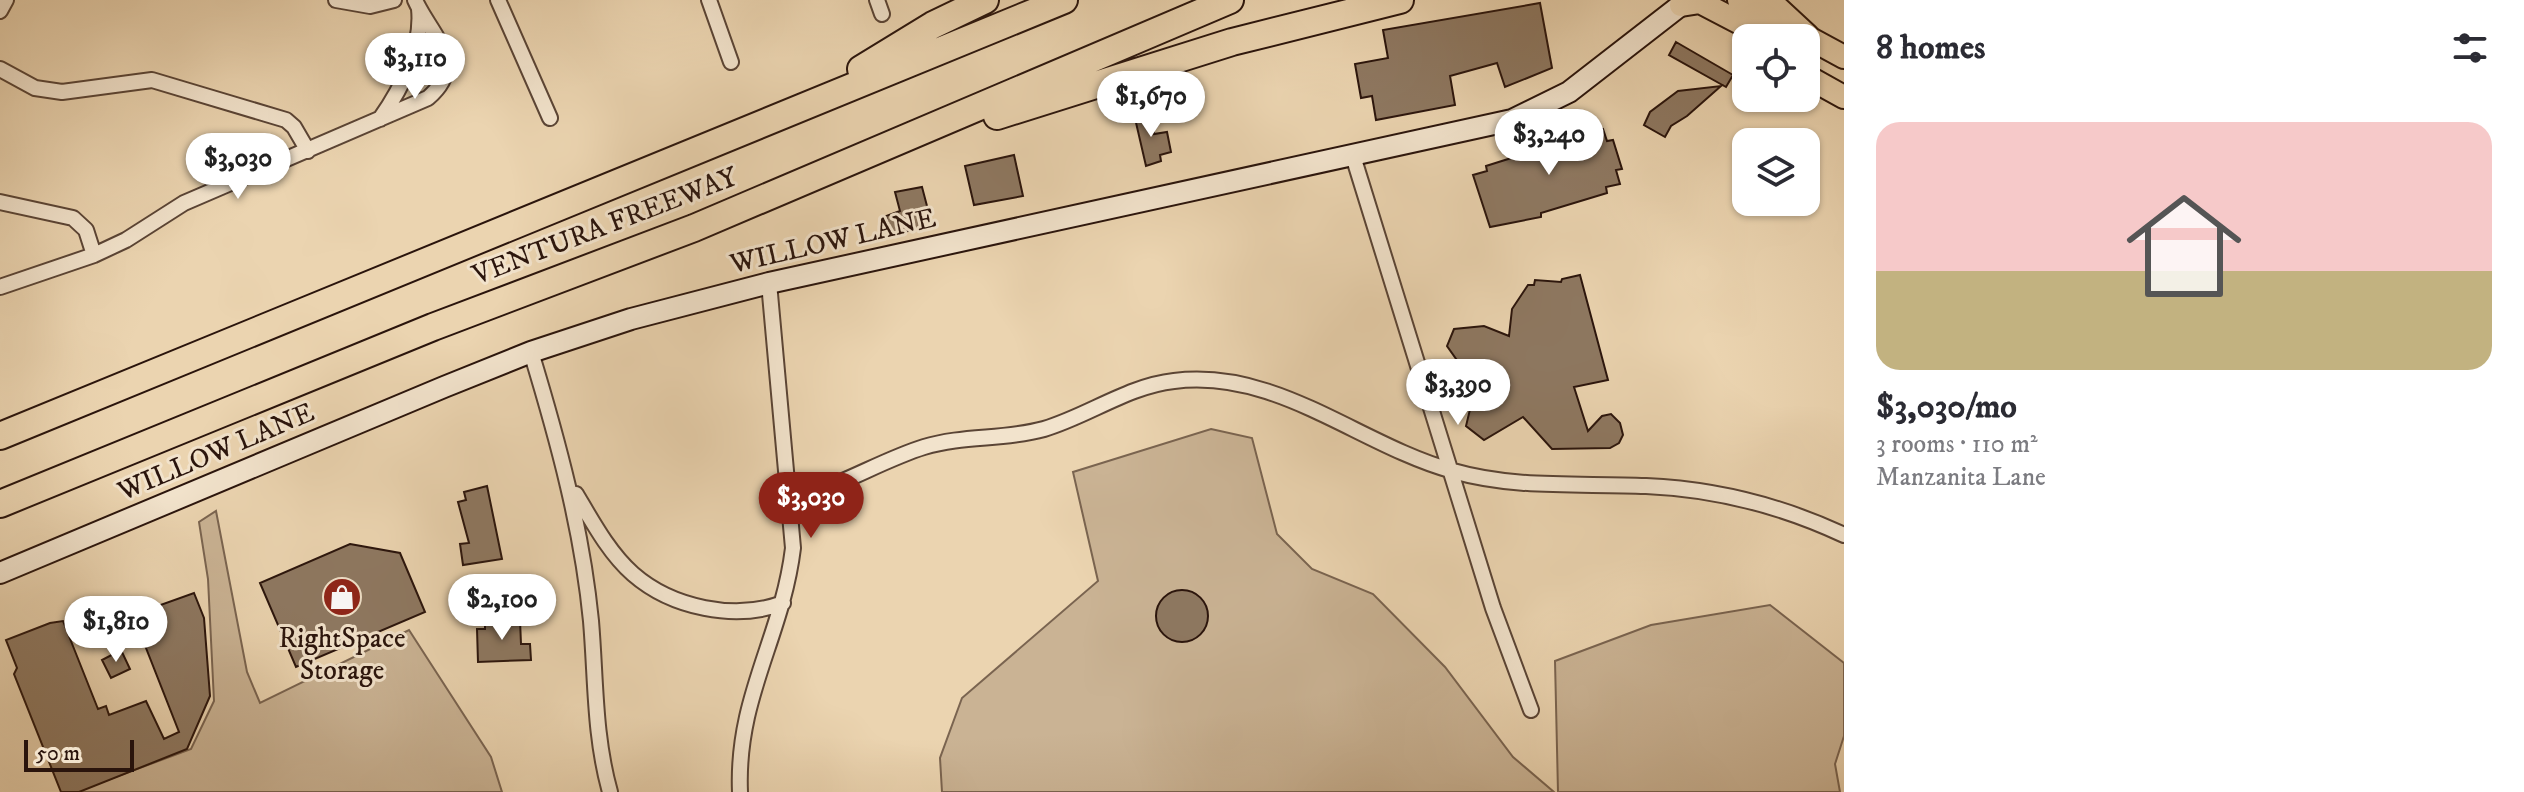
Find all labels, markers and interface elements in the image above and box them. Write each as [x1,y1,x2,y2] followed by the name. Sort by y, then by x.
[1732,24,1820,216] map controls
[1732,24,1820,112] button: locate
[2448,26,2492,70] icon: filters
[1876,27,1985,69] text: 8 homes
[350,33,480,101] pin: $3,110
[383,42,447,75] text: $3,110
[1086,71,1216,139] pin: $1,670
[1115,80,1187,113] text: $1,670
[1484,109,1614,177] pin: $3,240
[1513,118,1585,151] text: $3,240
[1732,128,1820,216] button: layers
[173,133,303,201] pin: $3,030
[204,142,272,175] text: $3,030
[467,159,743,293] street label: VENTURA FREEWAY
[2112,174,2256,318] icon: home
[726,200,939,282] street label: WILLOW LANE
[1393,359,1523,427] pin: $3,390
[1424,368,1492,401] text: $3,390
[1876,386,2017,428] text: $3,030/mo
[112,395,319,510] street label: WILLOW LANE
[1876,428,2038,461] text: 3 rooms · 110 m²
[1876,461,2046,494] text: Manzanita Lane
[746,472,876,540] pin: $3,030
[777,481,845,514] text: $3,030
[437,574,567,642] pin: $2,100
[321,576,363,618] shop icon: RightSpace Storage
[466,583,538,616] text: $2,100
[51,596,181,664] pin: $1,810
[82,605,150,638] text: $1,810
[278,621,406,688] place label: RightSpace Storage
[24,736,134,772] scale bar
[36,740,80,767] text: 50 m

